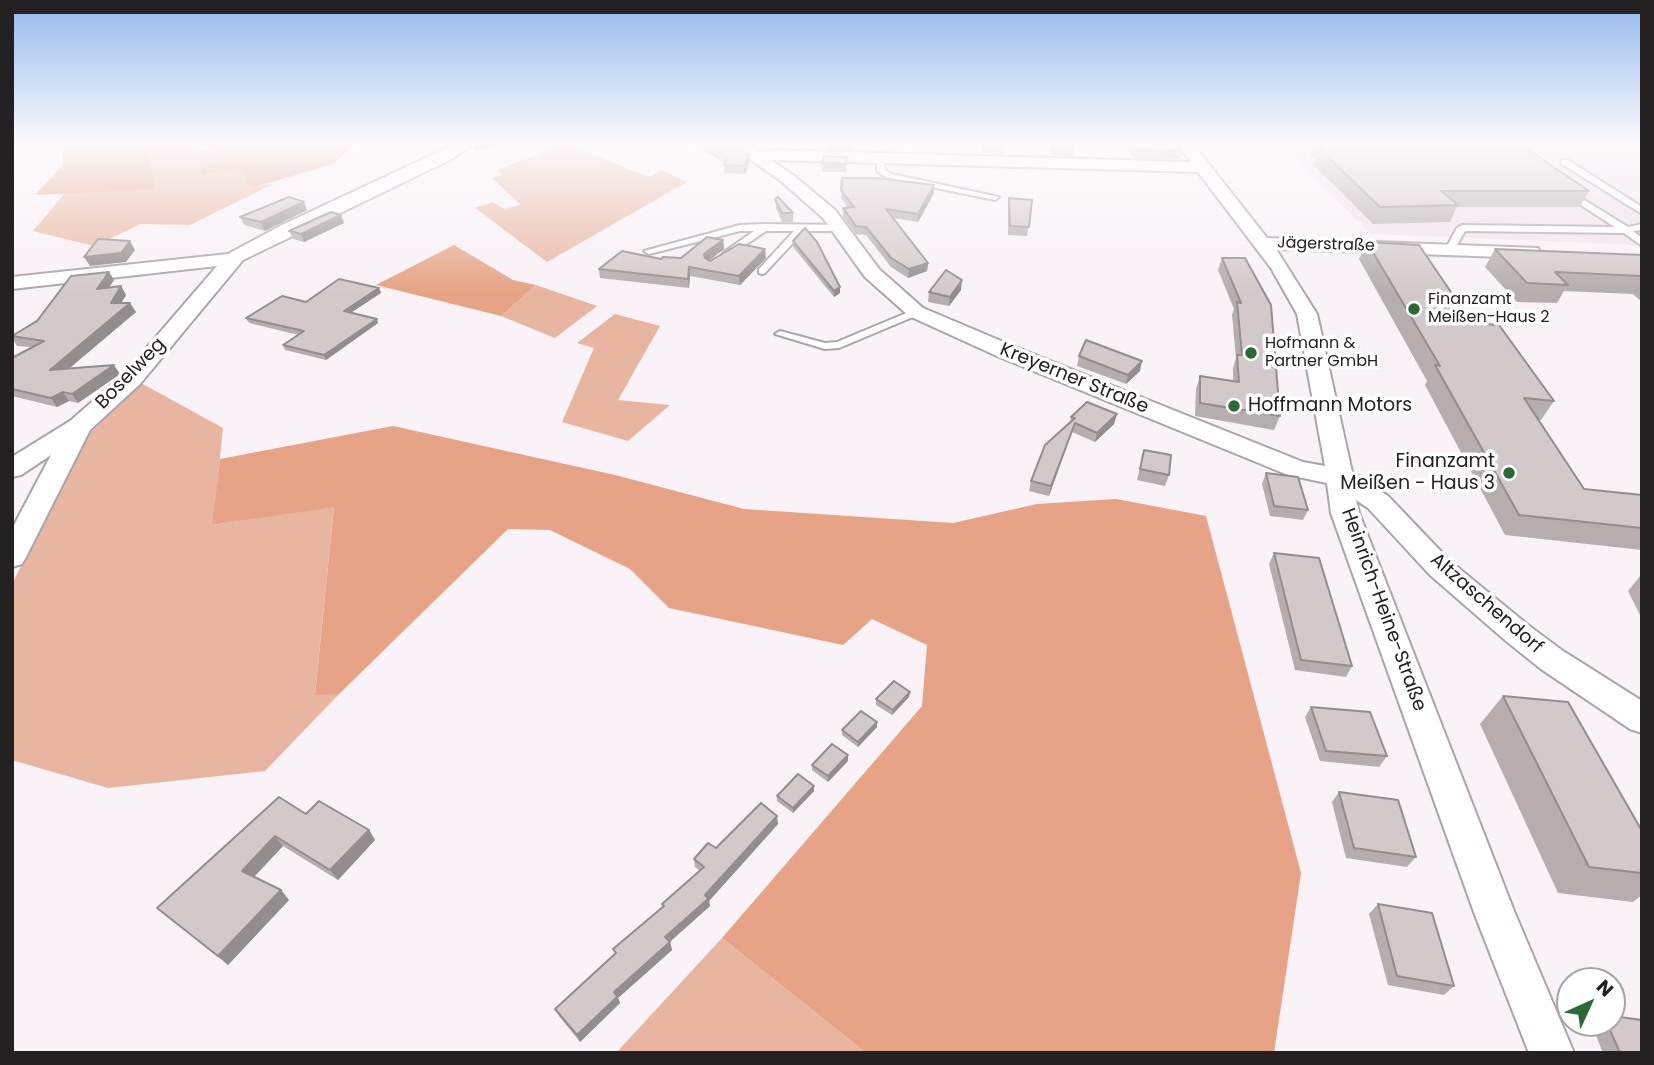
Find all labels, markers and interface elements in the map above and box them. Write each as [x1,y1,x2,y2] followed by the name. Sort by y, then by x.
[1277,234,1375,256] street label: Jägerstraße
[1428,290,1549,328] place label: Finanzamt Meißen-Haus 2
[1406,301,1422,317] marker: Finanzamt Meißen-Haus 2
[91,334,171,414] street label: Boselweg
[1265,334,1378,372] place label: Hofmann & Partner GmbH
[996,339,1152,419] street label: Kreyerner Straße
[1243,345,1259,361] marker: Hofmann & Partner GmbH
[1248,395,1412,417] place label: Hoffmann Motors
[1226,398,1242,414] marker: Hoffmann Motors
[1340,451,1495,495] place label: Finanzamt Meißen - Haus 3
[1501,465,1517,481] marker: Finanzamt Meißen - Haus 3
[1336,505,1430,715] street label: Heinrich-Heine-Straße
[1425,549,1547,659] street label: Altzaschendorf
[1556,967,1626,1037] north arrow
[1590,974,1619,1003] text: N

